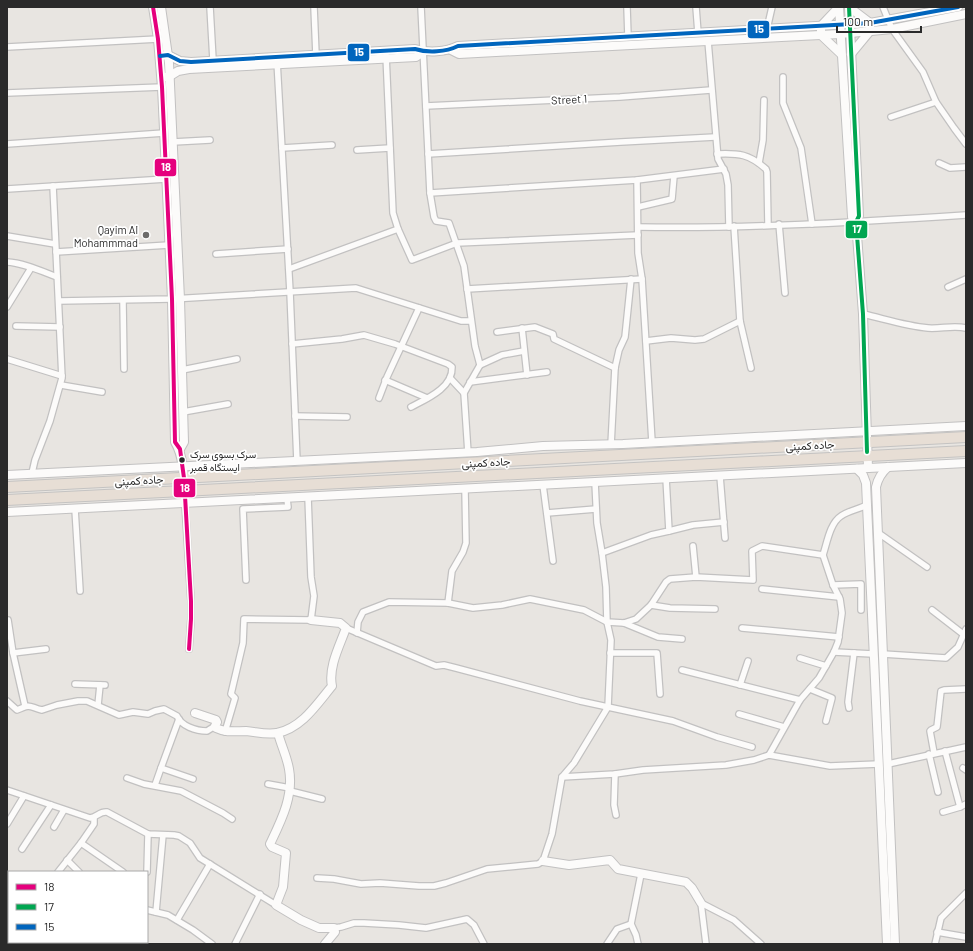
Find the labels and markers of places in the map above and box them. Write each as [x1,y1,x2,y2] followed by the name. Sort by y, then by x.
[74,223,138,249] place label: Qayim Al Mohammmad
[141,230,151,240] marker: Qayim Al Mohammmad
[189,448,256,474] place label: سرک بسوی سرک ایستگاه قمبر
[177,455,187,465] marker: سرک بسوی سرک ایستگاه قمبر

